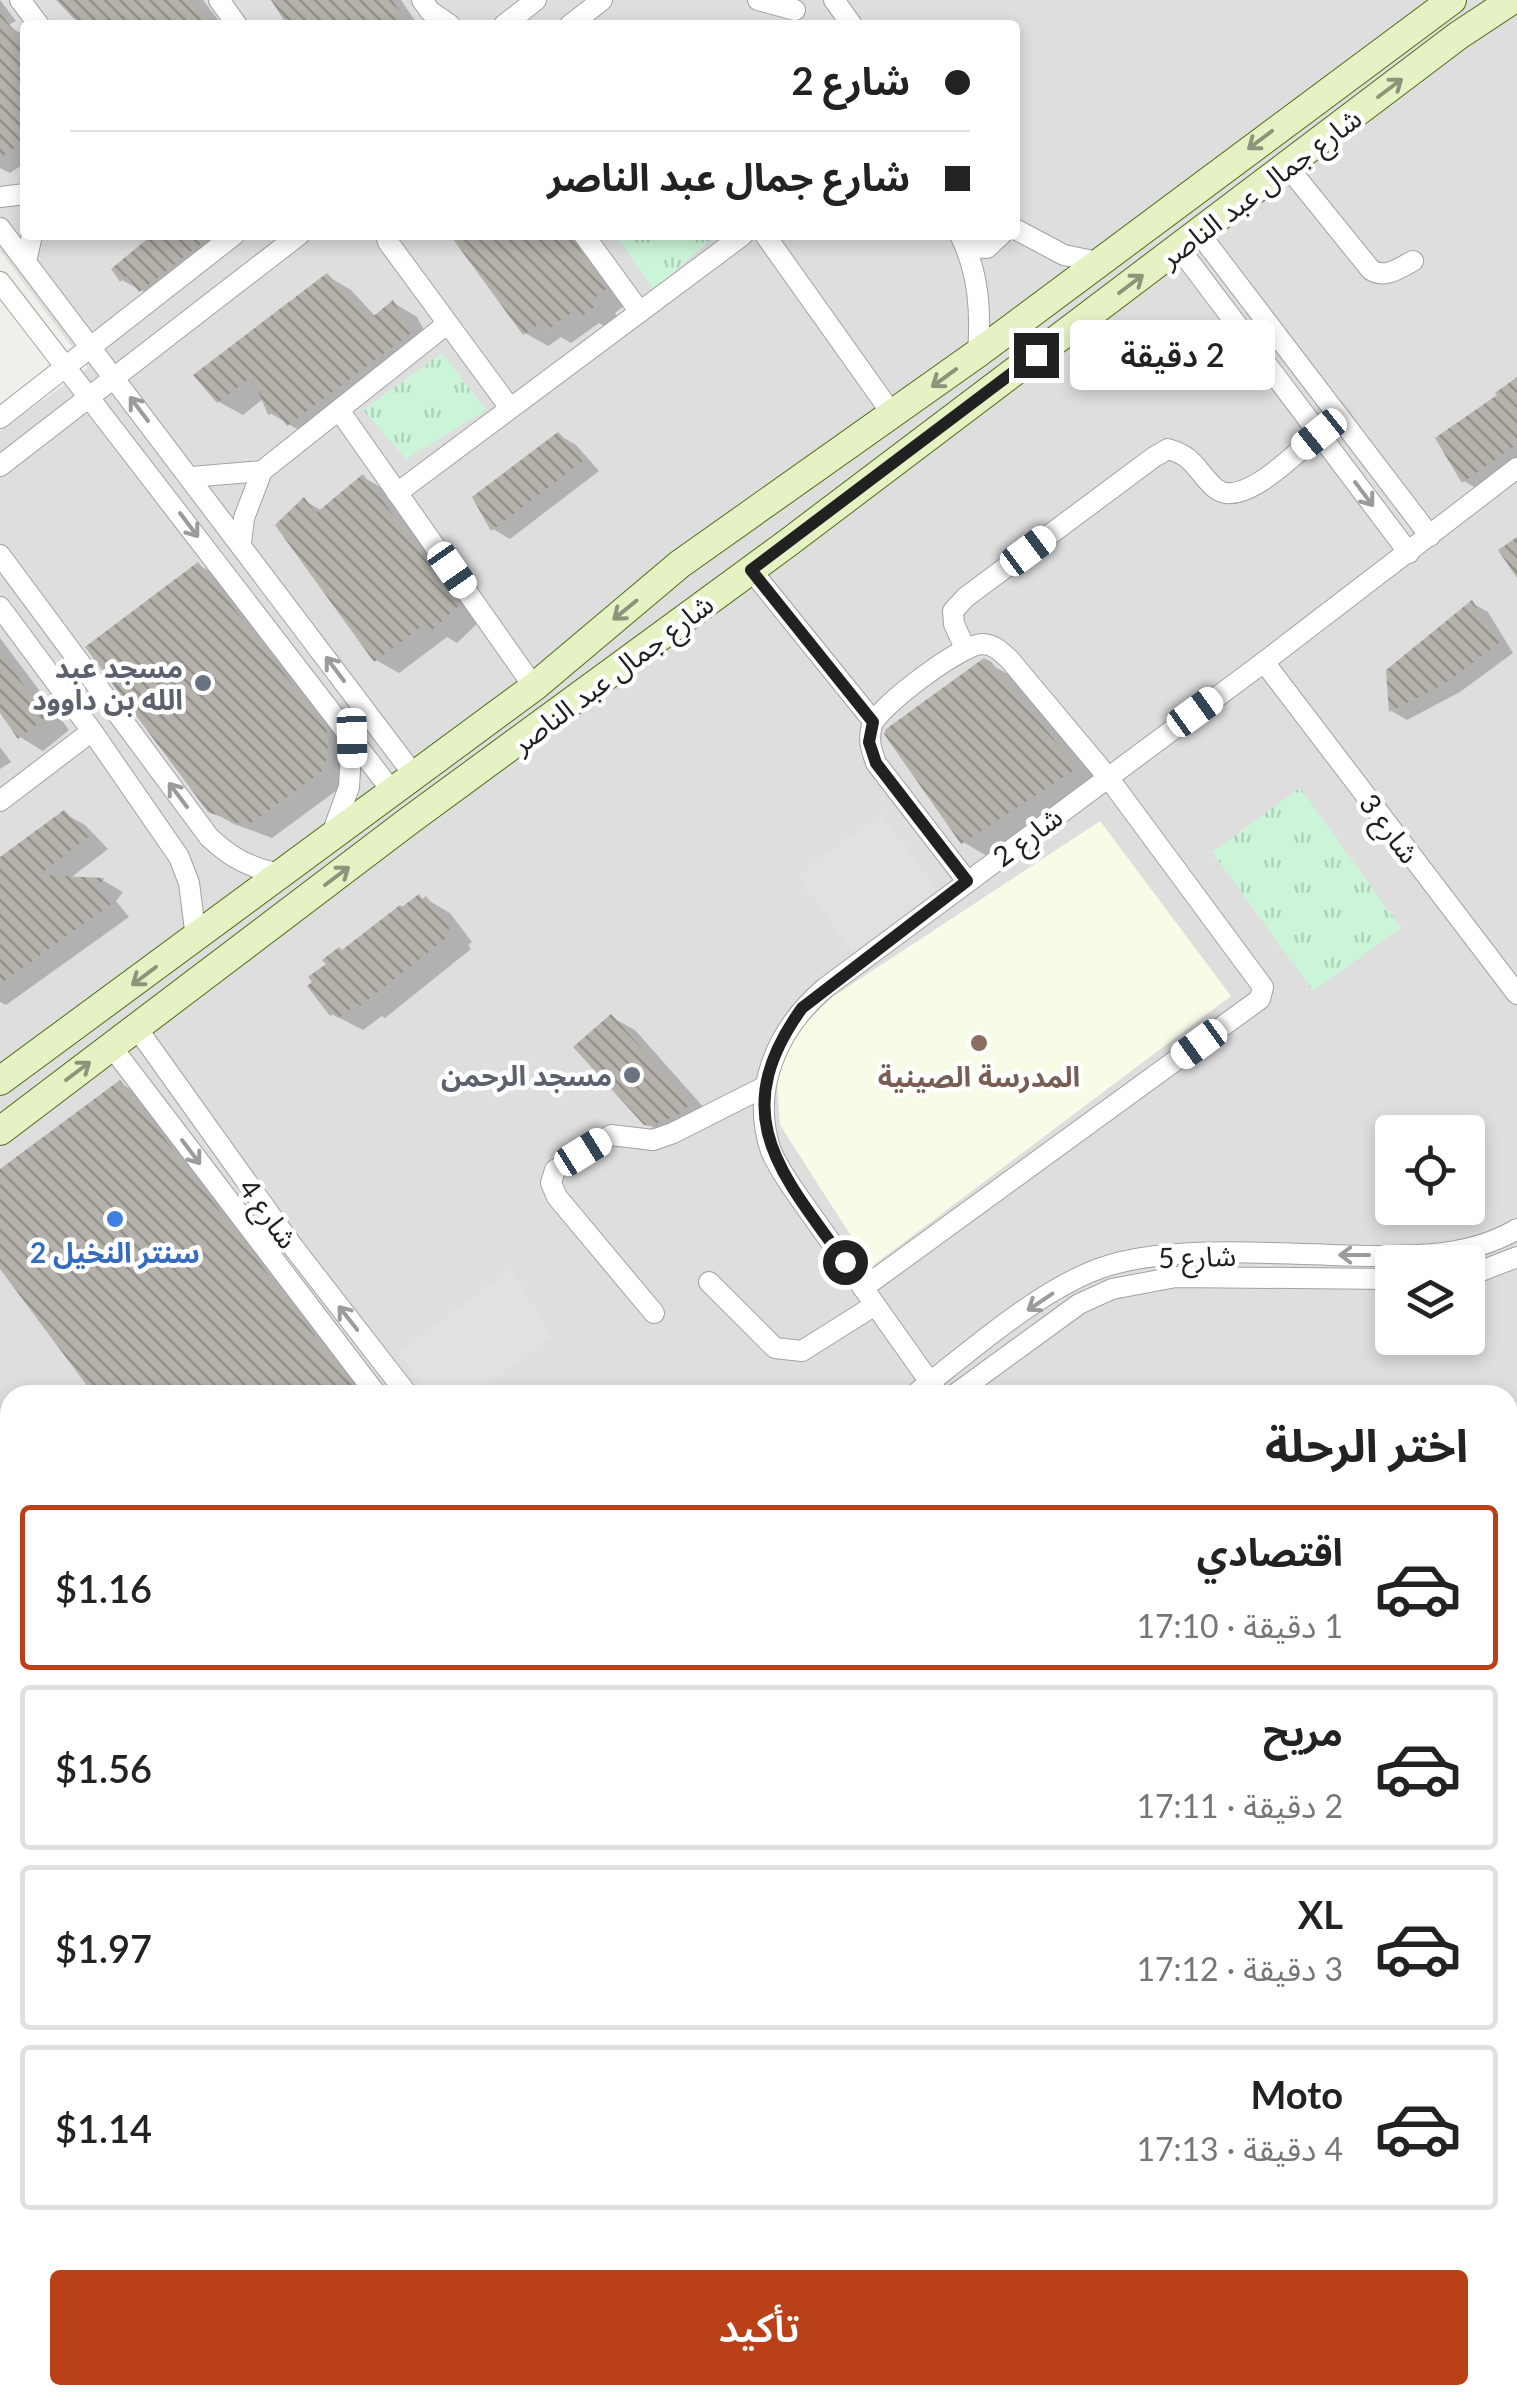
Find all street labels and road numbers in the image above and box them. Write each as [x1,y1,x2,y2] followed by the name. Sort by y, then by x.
[1152,100,1370,278] street label: شارع جمال عبد الناصر
[504,586,722,764] street label: شارع جمال عبد الناصر
[1349,787,1427,872] street label: شارع 3
[986,799,1071,877] street label: شارع 2
[228,1171,306,1257] street label: شارع 4
[1157,1238,1237,1279] street label: شارع 5

